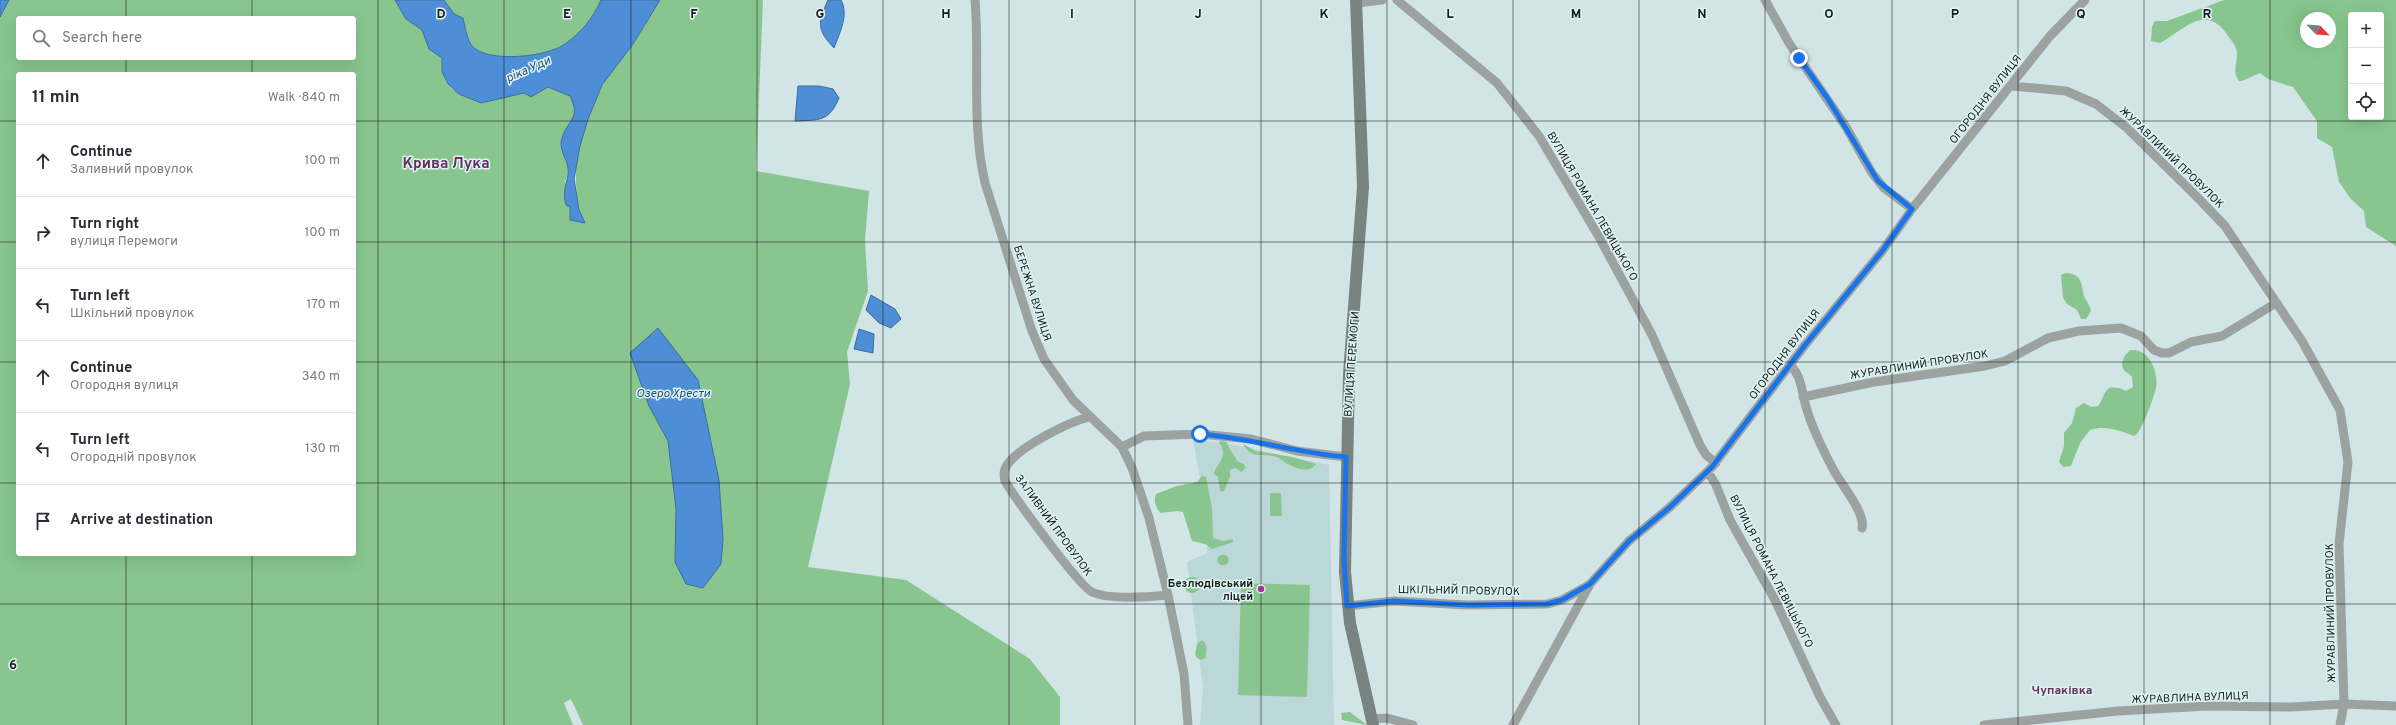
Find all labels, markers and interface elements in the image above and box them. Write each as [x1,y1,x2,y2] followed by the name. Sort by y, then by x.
[436,7,446,23] text: D
[563,7,571,23] text: E
[690,7,698,23] text: F
[816,7,825,23] text: G
[941,7,951,23] text: H
[1070,7,1074,23] text: I
[1194,7,1202,23] text: J
[1319,7,1329,23] text: K
[1446,7,1454,23] text: L
[1571,7,1581,23] text: M
[1697,7,1707,23] text: N
[1824,7,1834,23] text: O
[1951,7,1960,23] text: P
[2076,7,2086,23] text: Q
[2203,7,2212,23] text: R
[2300,12,2336,48] north arrow
[2348,12,2384,120] map controls
[2348,12,2384,48] button: +
[16,16,356,60] search box
[30,27,52,49] icon: search
[62,29,142,48] text: Search here
[2348,48,2384,84] button: −
[1790,49,1808,67] route end
[1947,52,2025,147] street label: ОГОРОДНЯ ВУЛИЦЯ
[504,53,553,87] water label: ріка Уди
[2348,84,2384,120] button: locate
[32,87,80,109] text: 11 min
[268,90,340,106] text: Walk · 840 m
[2116,103,2227,211] street label: ЖУРАВЛИНИЙ ПРОВУЛОК
[1544,129,1641,284] street label: ВУЛИЦЯ РОМАНА ЛЕВИЦЬКОГО
[70,143,132,162] text: Continue
[32,150,54,172] icon: ahead
[304,153,340,169] text: 100 m
[403,155,490,174] district label: Крива Лука
[70,162,193,178] text: Заливний провулок
[70,215,139,234] text: Turn right
[32,222,54,244] icon: right
[304,225,340,241] text: 100 m
[70,234,178,250] text: вулиця Перемоги
[1010,244,1054,343] street label: БЕРЕЖНА ВУЛИЦЯ
[70,287,130,306] text: Turn left
[32,294,54,316] icon: left
[306,297,340,313] text: 170 m
[70,306,194,322] text: Шкільний провулок
[1746,307,1823,403] street label: ОГОРОДНЯ ВУЛИЦЯ
[1341,311,1363,417] street label: ВУЛИЦЯ ПЕРЕМОГИ
[1849,346,1989,383] street label: ЖУРАВЛИНИЙ ПРОВУЛОК
[70,359,132,378] text: Continue
[32,366,54,388] icon: ahead
[302,369,340,385] text: 340 m
[70,378,179,394] text: Огородня вулиця
[636,386,710,402] water label: Озеро Хрести
[1191,425,1209,443] route start
[70,431,130,450] text: Turn left
[32,438,54,460] icon: left
[305,441,340,457] text: 130 m
[70,450,197,466] text: Огородній провулок
[1012,471,1096,579] street label: ЗАЛИВНИЙ ПРОВУЛОК
[1726,493,1816,650] street label: ВУЛИЦЯ РОМАНА ЛЕВИЦЬКОГО
[32,510,54,532] icon: arrive
[70,511,213,530] text: Arrive at destination
[2322,543,2339,683] street label: ЖУРАВЛИНИЙ ПРОВУЛОК
[1168,577,1253,604] place label: Безлюдівський ліцей
[1398,582,1520,599] street label: ШКІЛЬНИЙ ПРОВУЛОК
[1256,584,1266,594] marker: Безлюдівський ліцей
[9,658,17,674] text: 6
[2032,683,2092,699] district label: Чупаківка
[2131,689,2249,707] street label: ЖУРАВЛИНА ВУЛИЦЯ

